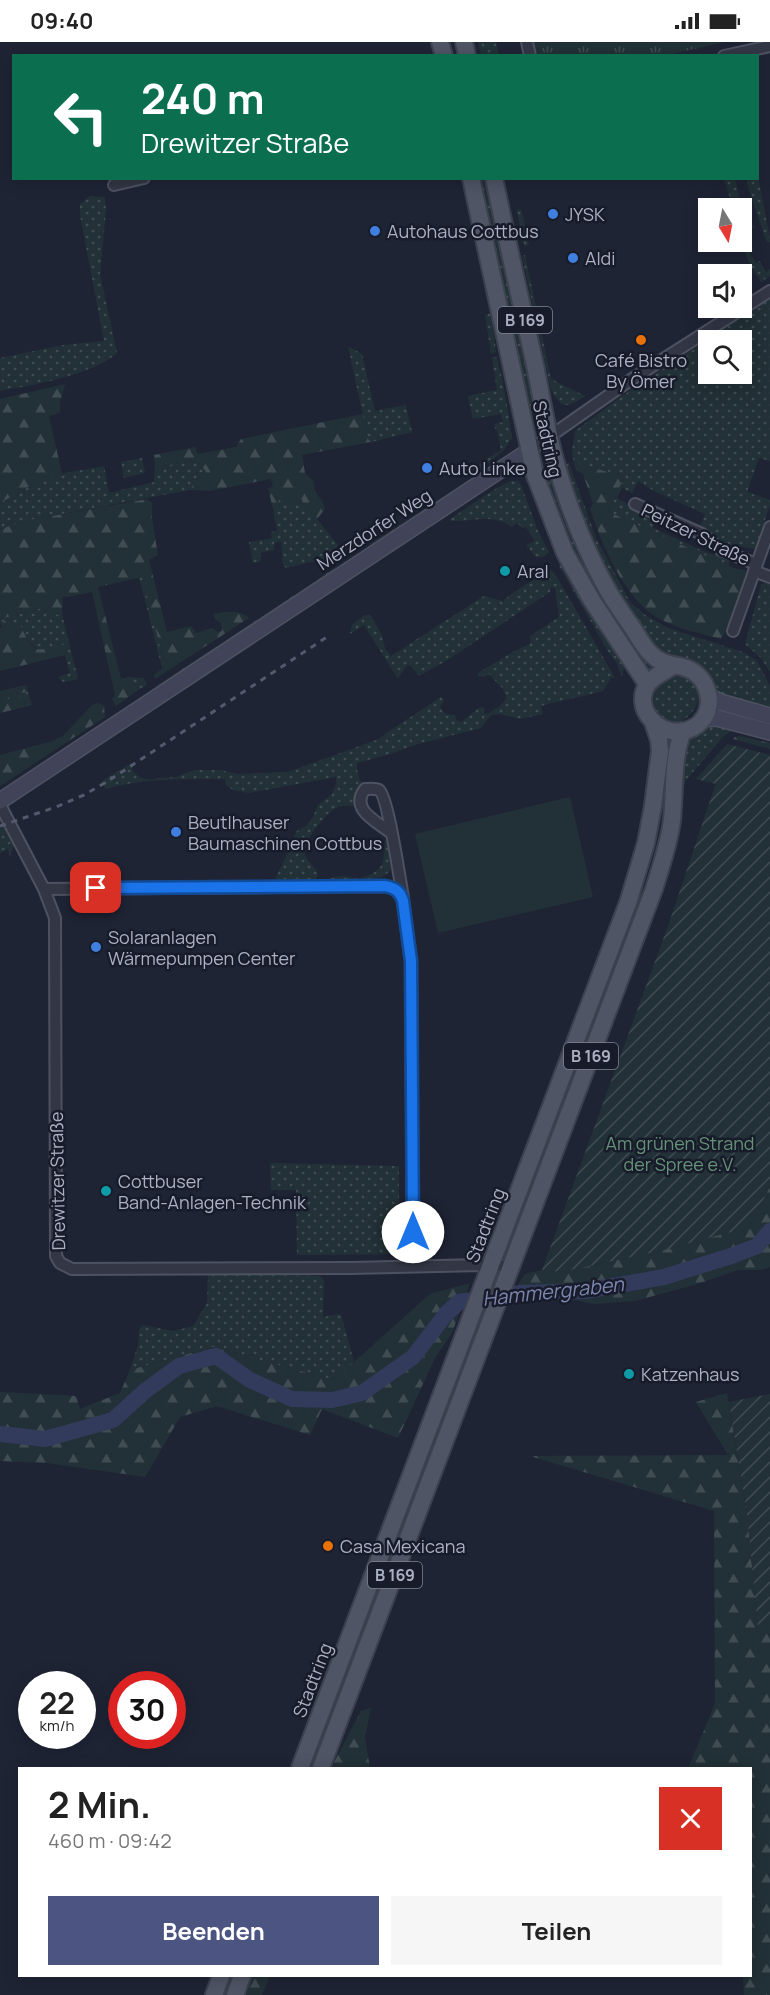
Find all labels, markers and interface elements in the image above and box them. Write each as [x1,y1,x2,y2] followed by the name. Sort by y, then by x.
[30,6,94,36] text: 09:40
[141,69,265,127] text: 240 m
[42,78,120,156] icon: left
[141,124,349,161] text: Drewitzer Straße
[698,198,752,252] north arrow
[698,198,752,384] map controls
[565,202,605,226] place label: JYSK
[546,207,560,221] marker: JYSK
[387,219,539,243] place label: Autohaus Cottbus
[368,224,382,238] marker: Autohaus Cottbus
[585,246,615,270] place label: Aldi
[566,251,580,265] marker: Aldi
[698,264,752,318] button: sound
[498,307,552,333] road number: B 169
[698,330,752,384] button: search
[634,333,648,347] marker: Café Bistro By Ömer
[595,348,687,393] place label: Café Bistro By Ömer
[528,398,568,480] street label: Stadtring
[439,456,526,480] place label: Auto Linke
[420,461,434,475] marker: Auto Linke
[312,483,436,575] street label: Merzdorfer Weg
[638,497,754,571] street label: Peitzer Straße
[517,559,549,583] place label: Aral
[498,564,512,578] marker: Aral
[188,810,382,855] place label: Beutlhauser Baumaschinen Cottbus
[169,825,183,839] marker: Beutlhauser Baumaschinen Cottbus
[70,862,121,913] pin
[79,871,112,904] icon: arrive
[108,925,296,970] place label: Solaranlagen Wärmepumpen Center
[89,940,103,954] marker: Solaranlagen Wärmepumpen Center
[564,1043,618,1069] road number: B 169
[44,1111,70,1251] street label: Drewitzer Straße
[605,1131,755,1176] park label: Am grünen Strand der Spree e.V.
[118,1169,307,1214] place label: Cottbuser Band-Anlagen-Technik
[99,1184,113,1198] marker: Cottbuser Band-Anlagen-Technik
[460,1184,510,1266] street label: Stadtring
[381,1200,445,1264] position arrow
[481,1270,626,1312] water label: Hammergraben
[641,1362,739,1386] place label: Katzenhaus
[622,1367,636,1381] marker: Katzenhaus
[340,1534,466,1558] place label: Casa Mexicana
[321,1539,335,1553] marker: Casa Mexicana
[368,1562,422,1588] road number: B 169
[287,1639,337,1721] street label: Stadtring
[108,1671,186,1749] speed limit sign: 30
[39,1682,75,1723] text: 22
[40,1715,74,1736] text: km/h
[48,1780,151,1829] text: 2 Min.
[659,1787,722,1850] button: close
[48,1827,172,1854] text: 460 m · 09:42
[48,1896,379,1965] button: Beenden
[391,1896,722,1965] button: Teilen

